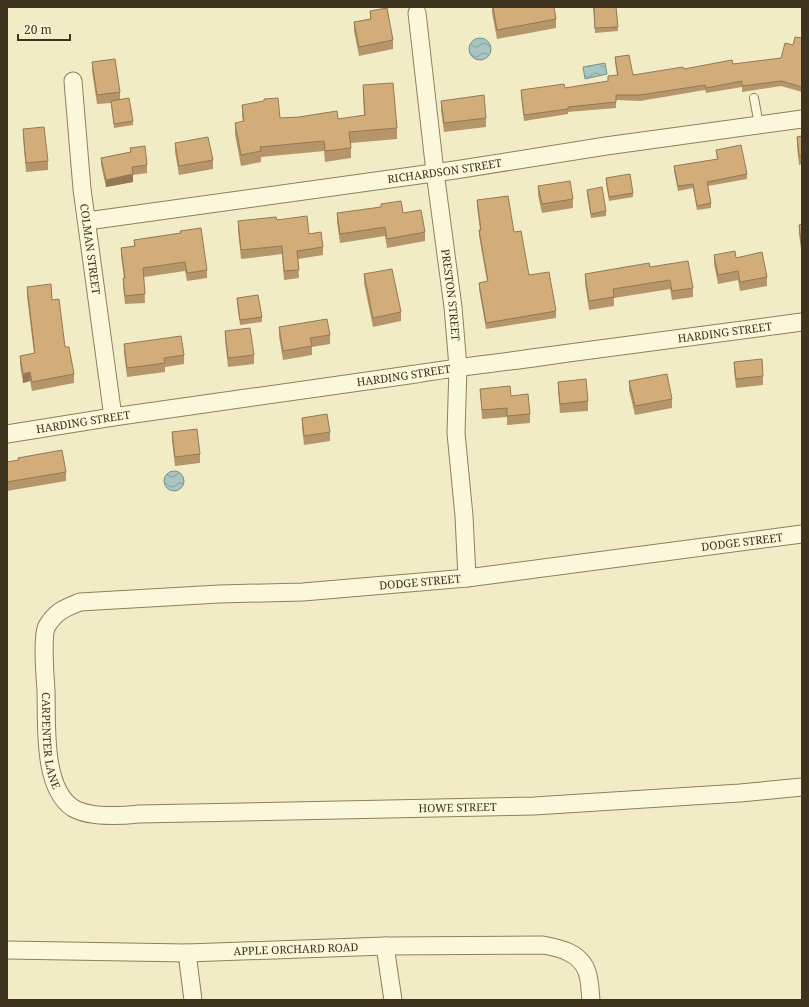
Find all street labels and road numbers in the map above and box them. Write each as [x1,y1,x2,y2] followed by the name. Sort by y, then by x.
[386,155,503,186] street label: RICHARDSON STREET
[77,203,104,296] street label: COLMAN STREET
[438,248,464,342] street label: PRESTON STREET
[677,318,773,346] street label: HARDING STREET
[356,361,452,389] street label: HARDING STREET
[35,407,131,436] street label: HARDING STREET
[700,529,784,554] street label: DODGE STREET
[379,570,462,593] street label: DODGE STREET
[39,692,64,791] street label: CARPENTER LANE
[418,799,497,815] street label: HOWE STREET
[233,939,359,958] street label: APPLE ORCHARD ROAD

